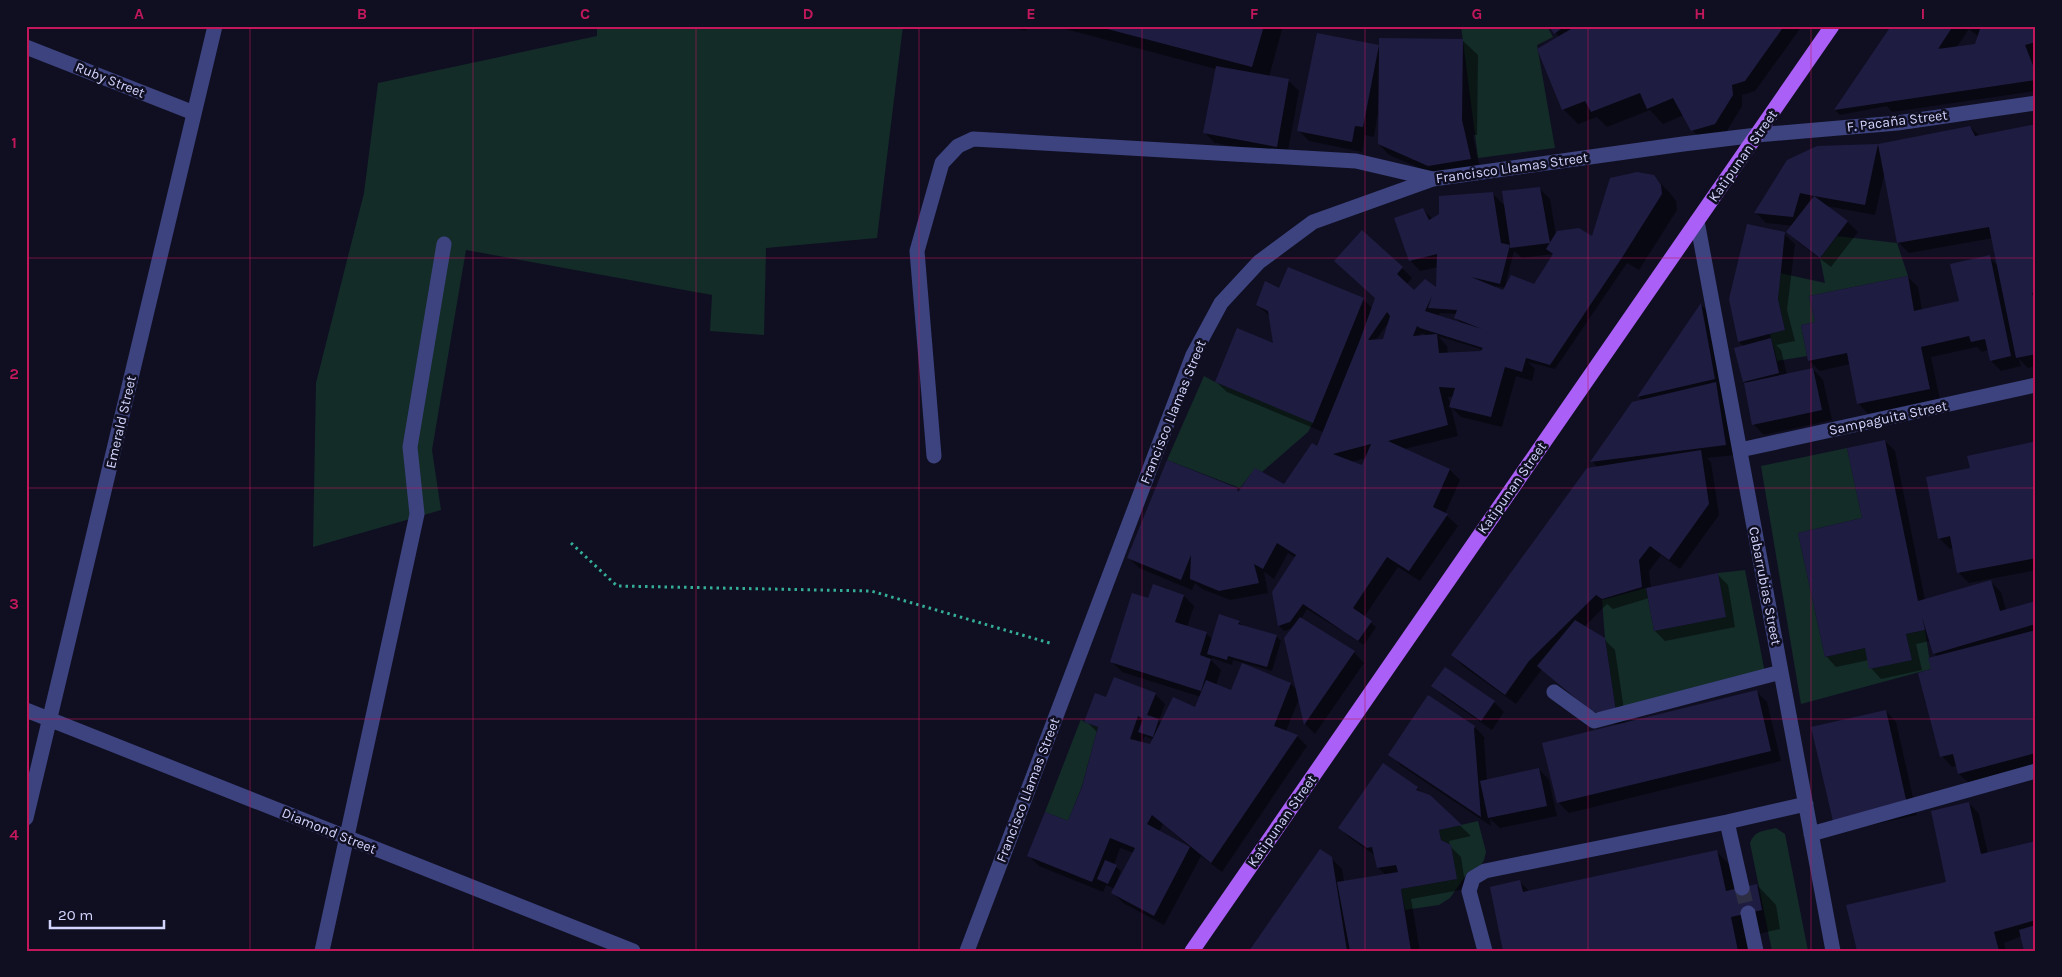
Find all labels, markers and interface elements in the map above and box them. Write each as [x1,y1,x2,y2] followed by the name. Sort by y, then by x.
[134,4,144,23] text: A
[357,4,367,23] text: B
[580,4,590,23] text: C
[803,4,814,23] text: D
[1026,4,1036,23] text: E
[1250,4,1259,23] text: F
[1472,4,1482,23] text: G
[1694,4,1706,23] text: H
[1921,4,1925,23] text: I
[73,58,147,102] street label: Ruby Street
[1846,106,1948,136] street label: F. Pacaña Street
[1705,107,1781,205] street label: Katipunan Street
[11,133,17,152] text: 1
[1435,149,1589,187] street label: Francisco Llamas Street
[1136,338,1210,486] street label: Francisco Llamas Street
[9,364,19,383] text: 2
[102,374,140,470] street label: Emerald Street
[1827,397,1949,439] street label: Sampaguita Street
[1474,439,1550,537] street label: Katipunan Street
[1745,525,1785,647] street label: Cabarrubias Street
[9,594,19,613] text: 3
[993,715,1063,865] street label: Francisco Llamas Street
[1244,772,1320,870] street label: Katipunan Street
[279,804,379,858] street label: Diamond Street
[9,825,19,844] text: 4
[50,897,164,929] scale bar
[58,906,93,924] text: 20 m

